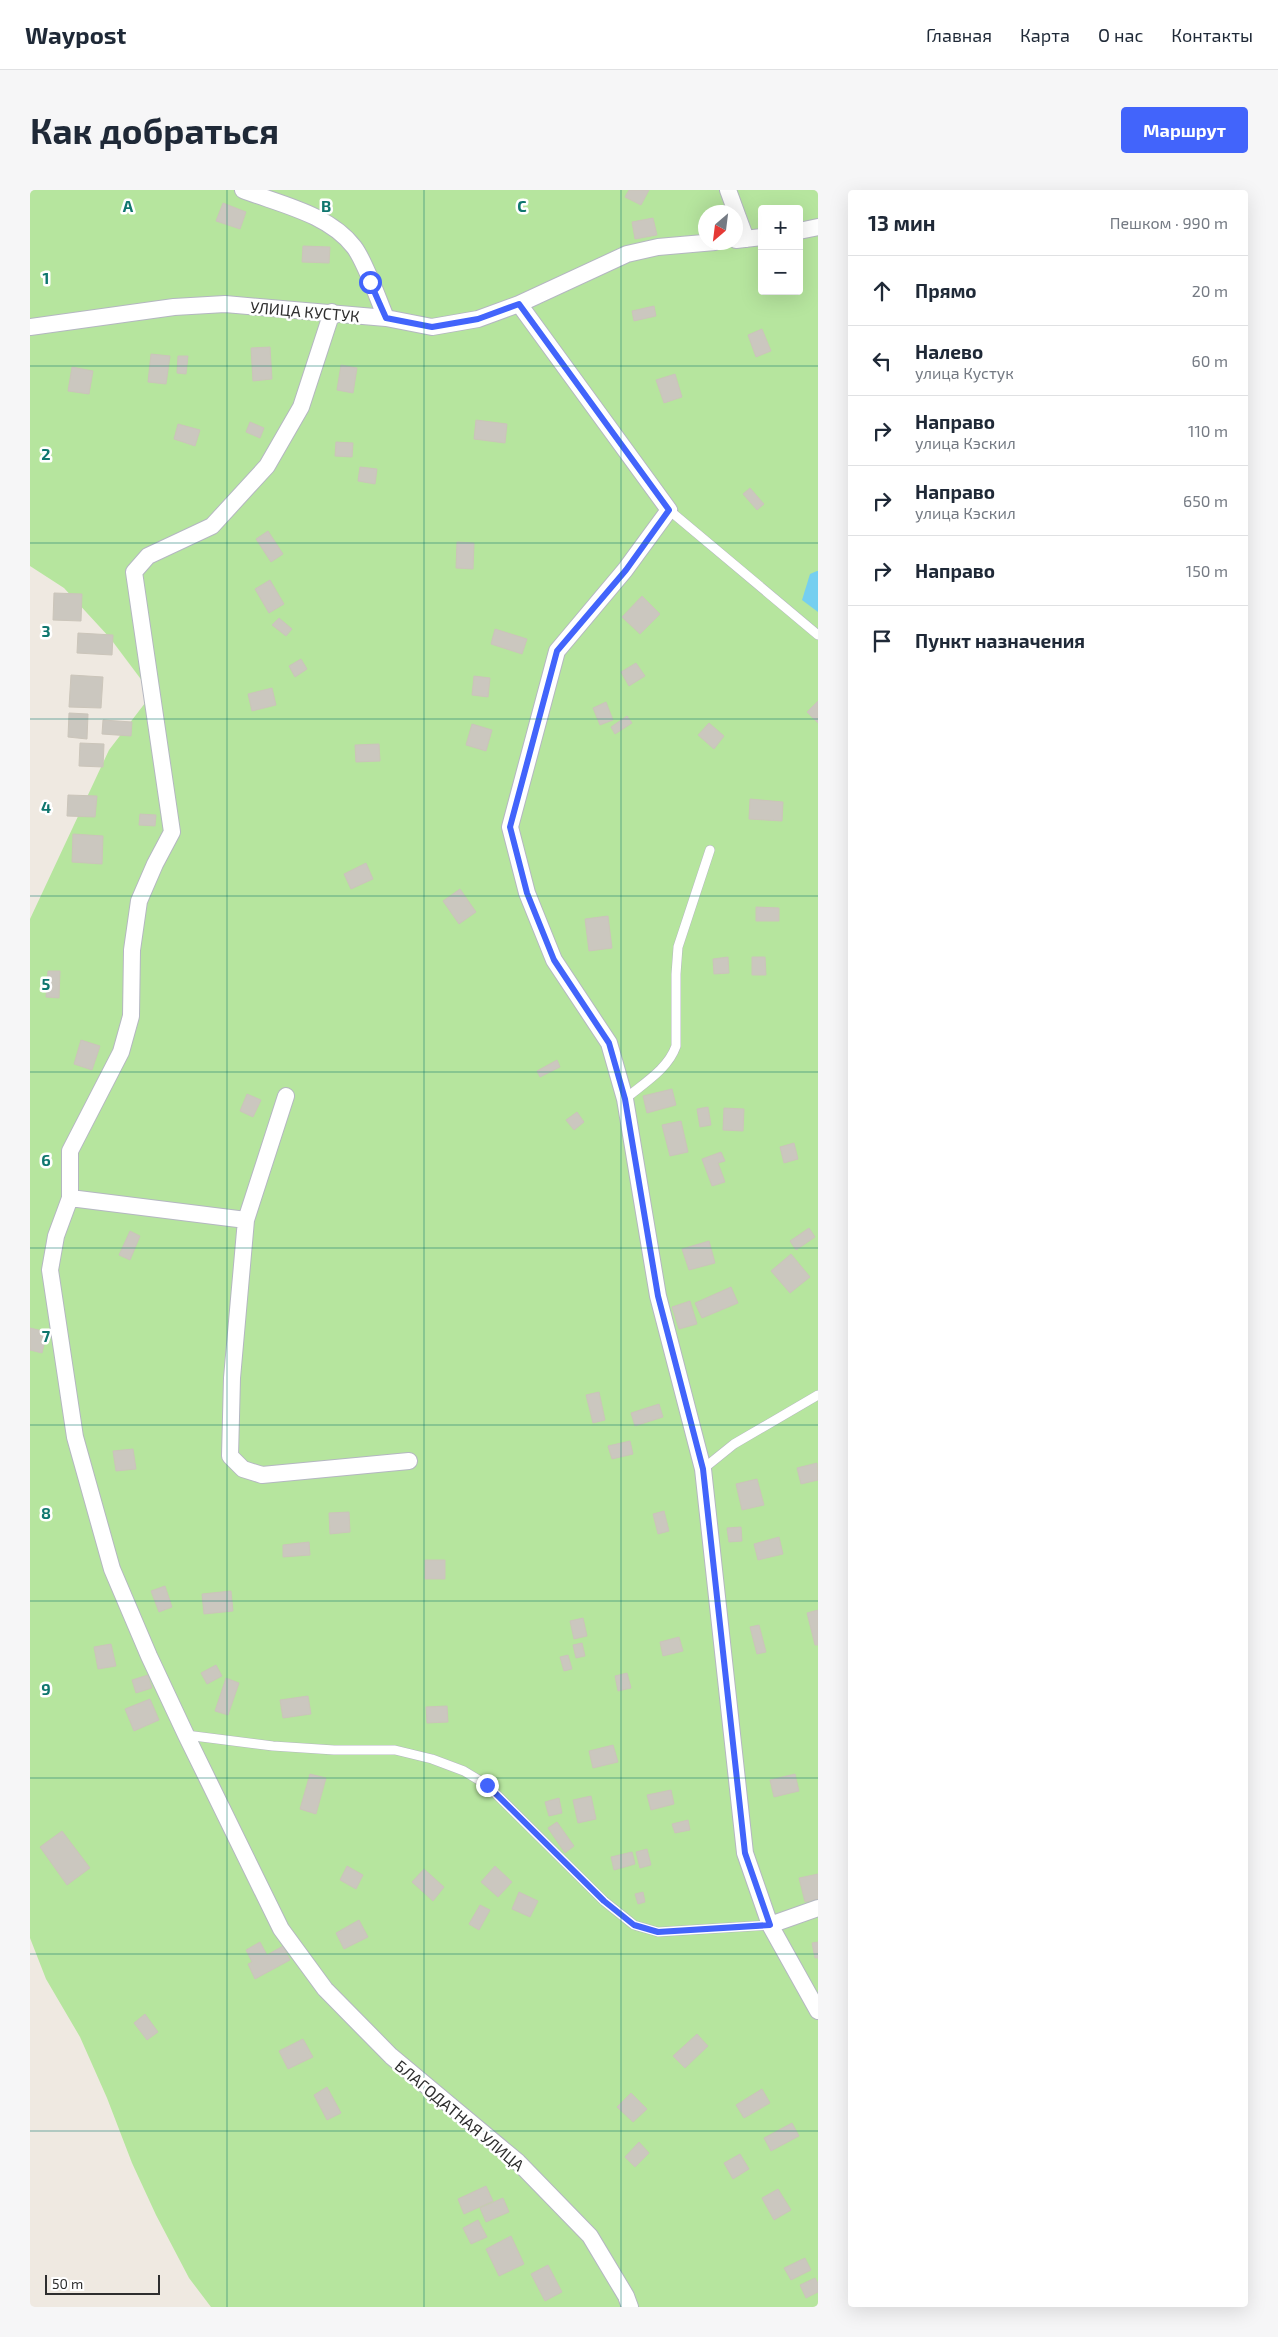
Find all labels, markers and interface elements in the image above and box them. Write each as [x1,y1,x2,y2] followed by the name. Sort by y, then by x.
[25,20,126,49] text: Waypost
[926,24,992,46] text: Главная
[1020,24,1070,46] text: Карта
[1098,24,1143,46] text: О нас
[1171,24,1253,46] text: Контакты
[1121,107,1248,153] button: Маршрут
[30,109,279,151] text: Как добраться
[123,196,134,215] text: A
[321,196,331,215] text: B
[517,196,527,215] text: C
[698,205,743,250] north arrow
[758,205,803,295] map controls
[758,205,803,250] button: +
[868,210,936,235] text: 13 мин
[1110,213,1228,232] text: Пешком · 990 m
[758,250,803,295] button: −
[43,268,49,287] text: 1
[359,271,382,294] route start
[868,277,896,305] icon: ahead
[915,279,977,302] text: Прямо
[1192,281,1228,300] text: 20 m
[249,297,361,325] street label: УЛИЦА КУСТУК
[915,340,983,363] text: Налево
[868,347,896,375] icon: left
[1192,351,1228,370] text: 60 m
[915,363,1014,382] text: улица Кустук
[915,410,995,433] text: Направо
[868,417,896,445] icon: right
[1188,421,1228,440] text: 110 m
[915,433,1016,452] text: улица Кэскил
[41,444,51,463] text: 2
[915,480,995,503] text: Направо
[868,487,896,515] icon: right
[1183,491,1228,510] text: 650 m
[915,503,1016,522] text: улица Кэскил
[868,557,896,585] icon: right
[915,559,995,582] text: Направо
[1186,561,1228,580] text: 150 m
[41,621,51,640] text: 3
[868,627,896,655] icon: arrive
[915,629,1085,652] text: Пункт назначения
[41,797,51,816] text: 4
[42,974,51,993] text: 5
[41,1150,51,1169] text: 6
[42,1326,51,1345] text: 7
[41,1503,51,1522] text: 8
[41,1679,51,1698] text: 9
[476,1774,499,1797] route end
[392,2055,528,2175] street label: БЛАГОДАТНАЯ УЛИЦА
[45,2272,160,2295] scale bar
[52,2275,83,2292] text: 50 m

